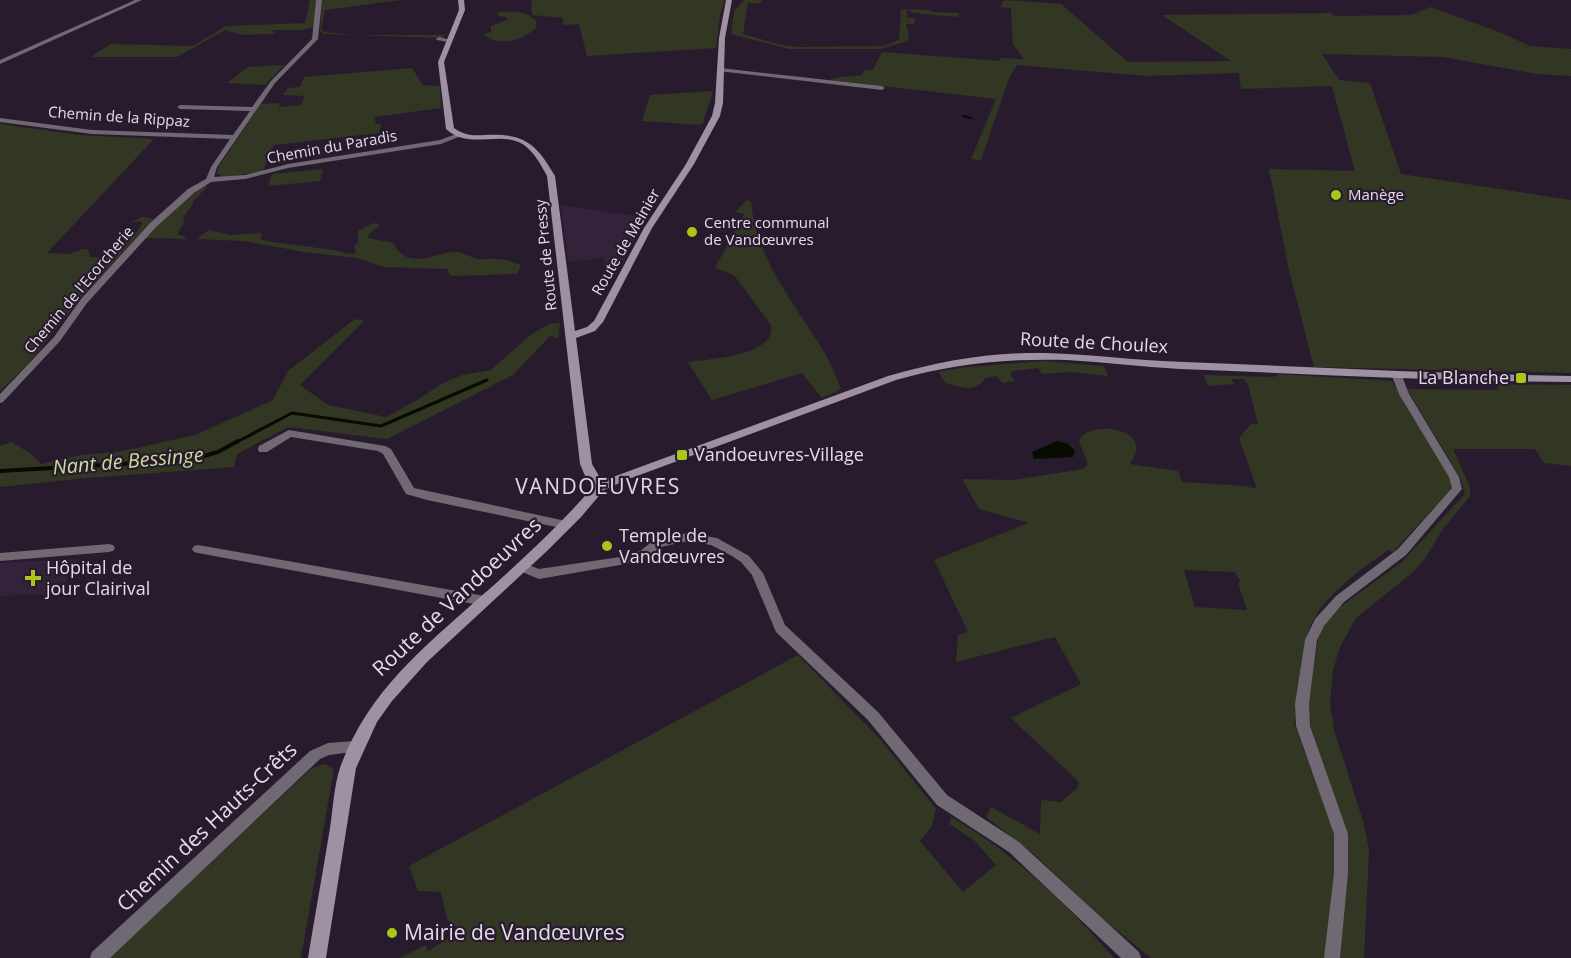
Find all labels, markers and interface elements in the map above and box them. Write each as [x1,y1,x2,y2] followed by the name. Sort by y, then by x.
[47,101,191,131] street label: Chemin de la Rippaz
[265,125,399,167] street label: Chemin du Paradis
[1348,184,1404,204] place label: Manège
[587,185,664,298] street label: Route de Meinier
[1329,188,1343,202] marker: Manège
[529,198,561,312] street label: Route de Pressy
[704,212,829,249] place label: Centre communal de Vandœuvres
[19,222,137,357] street label: Chemin de l'Ecorcherie
[685,225,699,239] marker: Centre communal de Vandœuvres
[1019,326,1169,358] street label: Route de Choulex
[1418,365,1509,389] place label: La Blanche
[1514,371,1528,385] marker: La Blanche
[51,440,205,481] water label: Nant de Bessinge
[694,442,864,466] place label: Vandoeuvres-Village
[675,448,689,462] marker: Vandoeuvres-Village
[515,472,681,500] district label: VANDOEUVRES
[366,511,547,682] street label: Route de Vandoeuvres
[619,523,725,568] place label: Temple de Vandœuvres
[600,539,614,553] marker: Temple de Vandœuvres
[45,555,150,600] place label: Hôpital de jour Clairival
[24,569,42,587] marker: Hôpital de jour Clairival
[110,735,302,917] street label: Chemin des Hauts-Crêts
[404,918,625,946] place label: Mairie de Vandœuvres
[385,926,399,940] marker: Mairie de Vandœuvres

